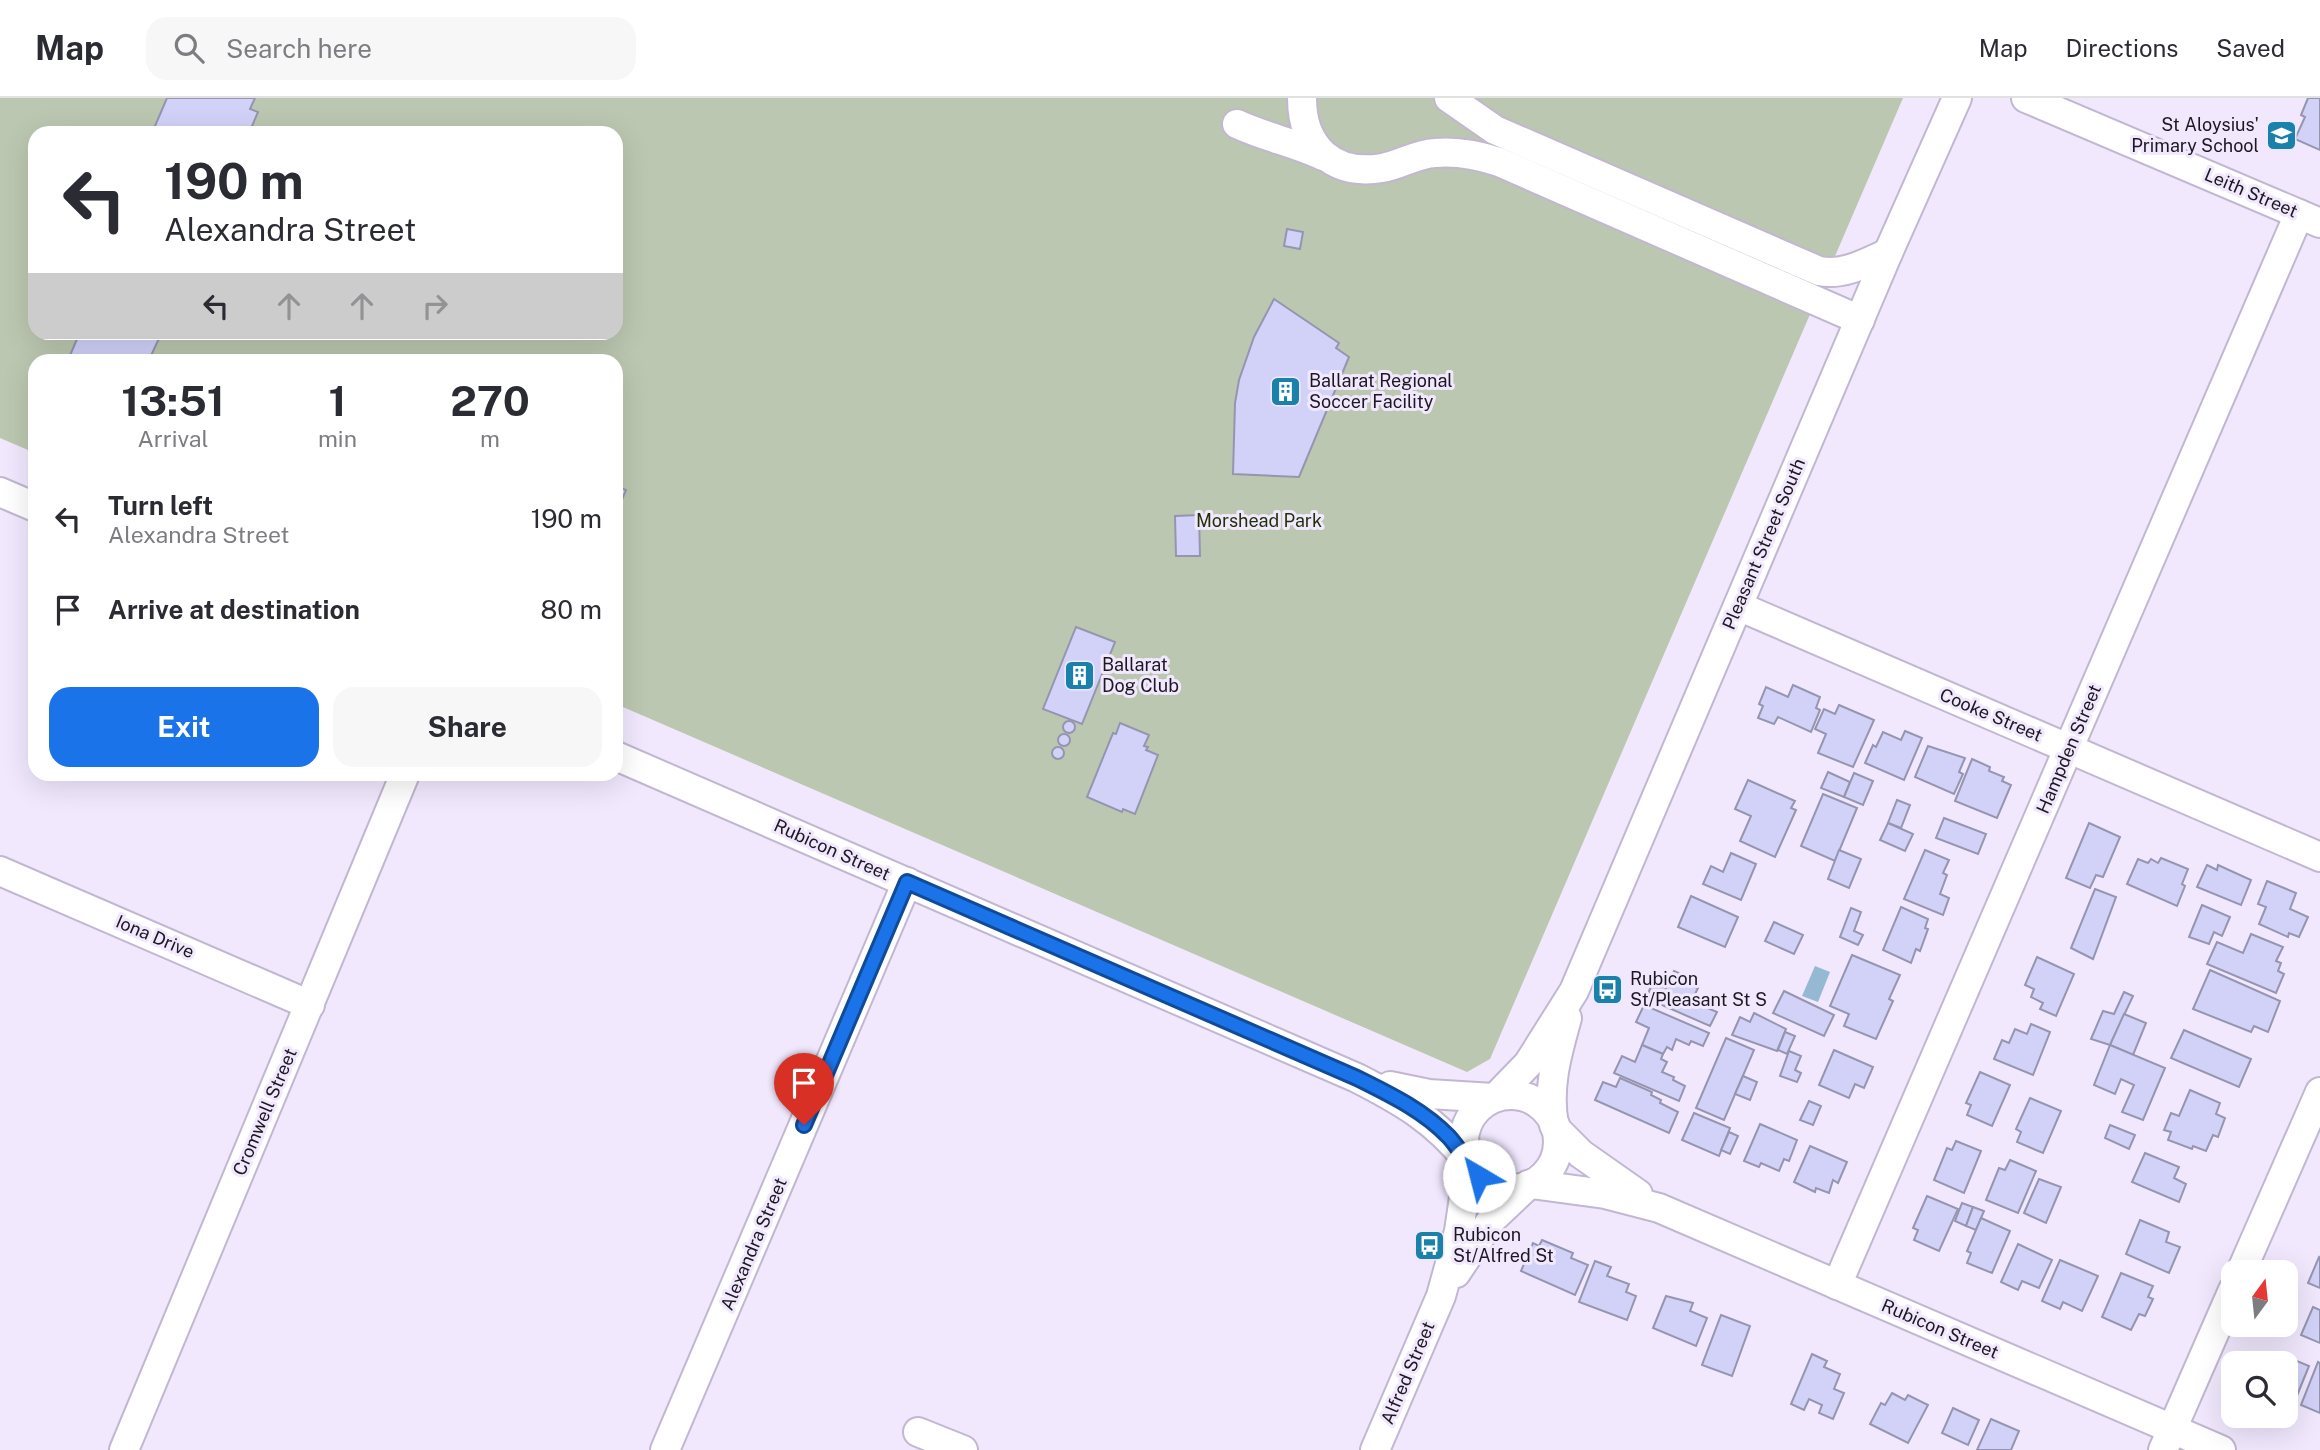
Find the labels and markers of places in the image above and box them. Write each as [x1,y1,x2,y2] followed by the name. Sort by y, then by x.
[2131,114,2259,156] place label: St Aloysius' Primary School
[2265,118,2299,152] school or university icon: St Aloysius' Primary School
[1309,370,1453,412] place label: Ballarat Regional Soccer Facility
[1269,374,1303,408] building icon: Ballarat Regional Soccer Facility
[1102,654,1179,696] place label: Ballarat Dog Club
[1062,658,1096,692] building icon: Ballarat Dog Club
[1630,968,1767,1010] place label: Rubicon St/Pleasant St S
[1590,972,1624,1006] bus stop icon: Rubicon St/Pleasant St S
[774,1053,834,1125] pin
[1453,1224,1554,1266] place label: Rubicon St/Alfred St
[1413,1228,1447,1262] bus stop icon: Rubicon St/Alfred St

